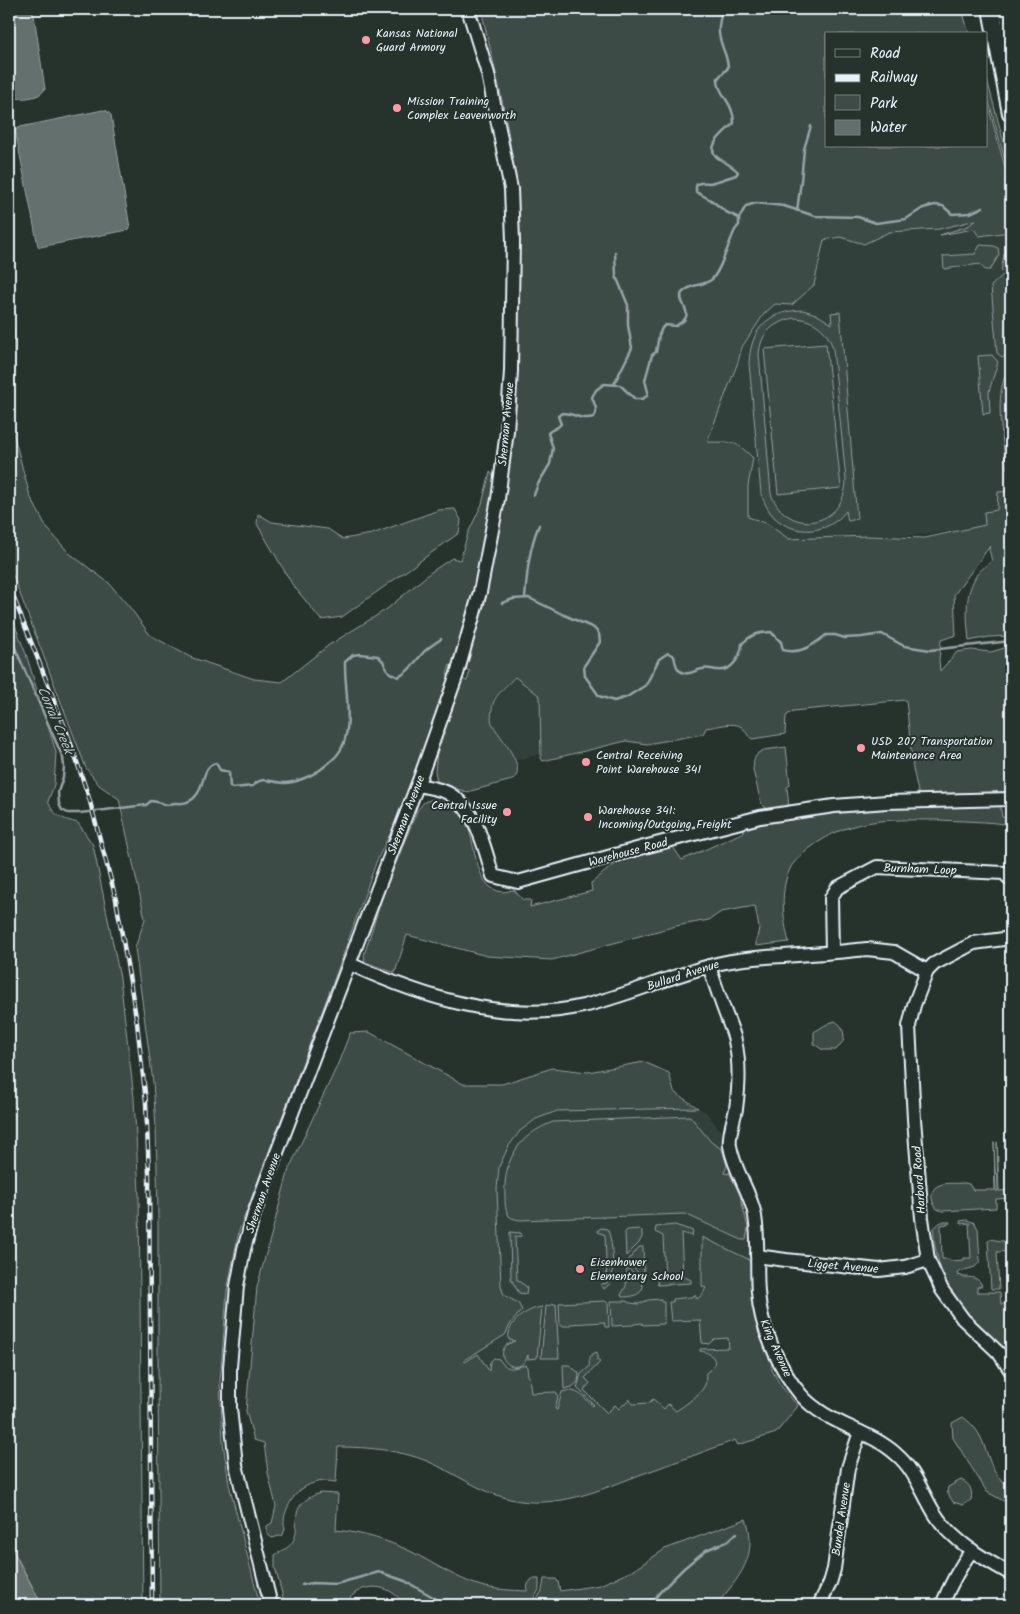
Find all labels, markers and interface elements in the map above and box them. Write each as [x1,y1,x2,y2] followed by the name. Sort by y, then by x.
[376,24,457,57] place label: Kansas National Guard Armory
[825,32,988,148] legend
[360,34,372,46] marker: Kansas National Guard Armory
[870,42,901,66] text: Road
[870,66,918,90] text: Railway
[407,92,516,125] place label: Mission Training Complex Leavenworth
[870,92,898,116] text: Park
[391,102,403,114] marker: Mission Training Complex Leavenworth
[870,116,907,140] text: Water
[493,381,520,467] street label: Sherman Avenue
[31,683,80,760] water label: Corral Creek
[871,732,993,765] place label: USD 207 Transportation Maintenance Area
[855,742,867,754] marker: USD 207 Transportation Maintenance Area
[596,746,701,779] place label: Central Receiving Point Warehouse 341
[580,756,592,768] marker: Central Receiving Point Warehouse 341
[383,772,431,858] street label: Sherman Avenue
[431,796,498,829] place label: Central Issue Facility
[598,801,732,834] place label: Warehouse 341: Incoming/Outgoing Freight
[501,806,513,818] marker: Central Issue Facility
[582,811,594,823] marker: Warehouse 341: Incoming/Outgoing Freight
[586,833,671,872] street label: Warehouse Road
[883,859,957,880] street label: Burnham Loop
[645,955,722,996] street label: Bullard Avenue
[908,1144,931,1215] street label: Harbord Road
[241,1150,286,1236] street label: Sherman Avenue
[590,1253,683,1286] place label: Eisenhower Elementary School
[807,1254,880,1279] street label: Ligget Avenue
[574,1263,586,1275] marker: Eisenhower Elementary School
[754,1316,797,1381] street label: King Avenue
[827,1480,856,1557] street label: Bundel Avenue

